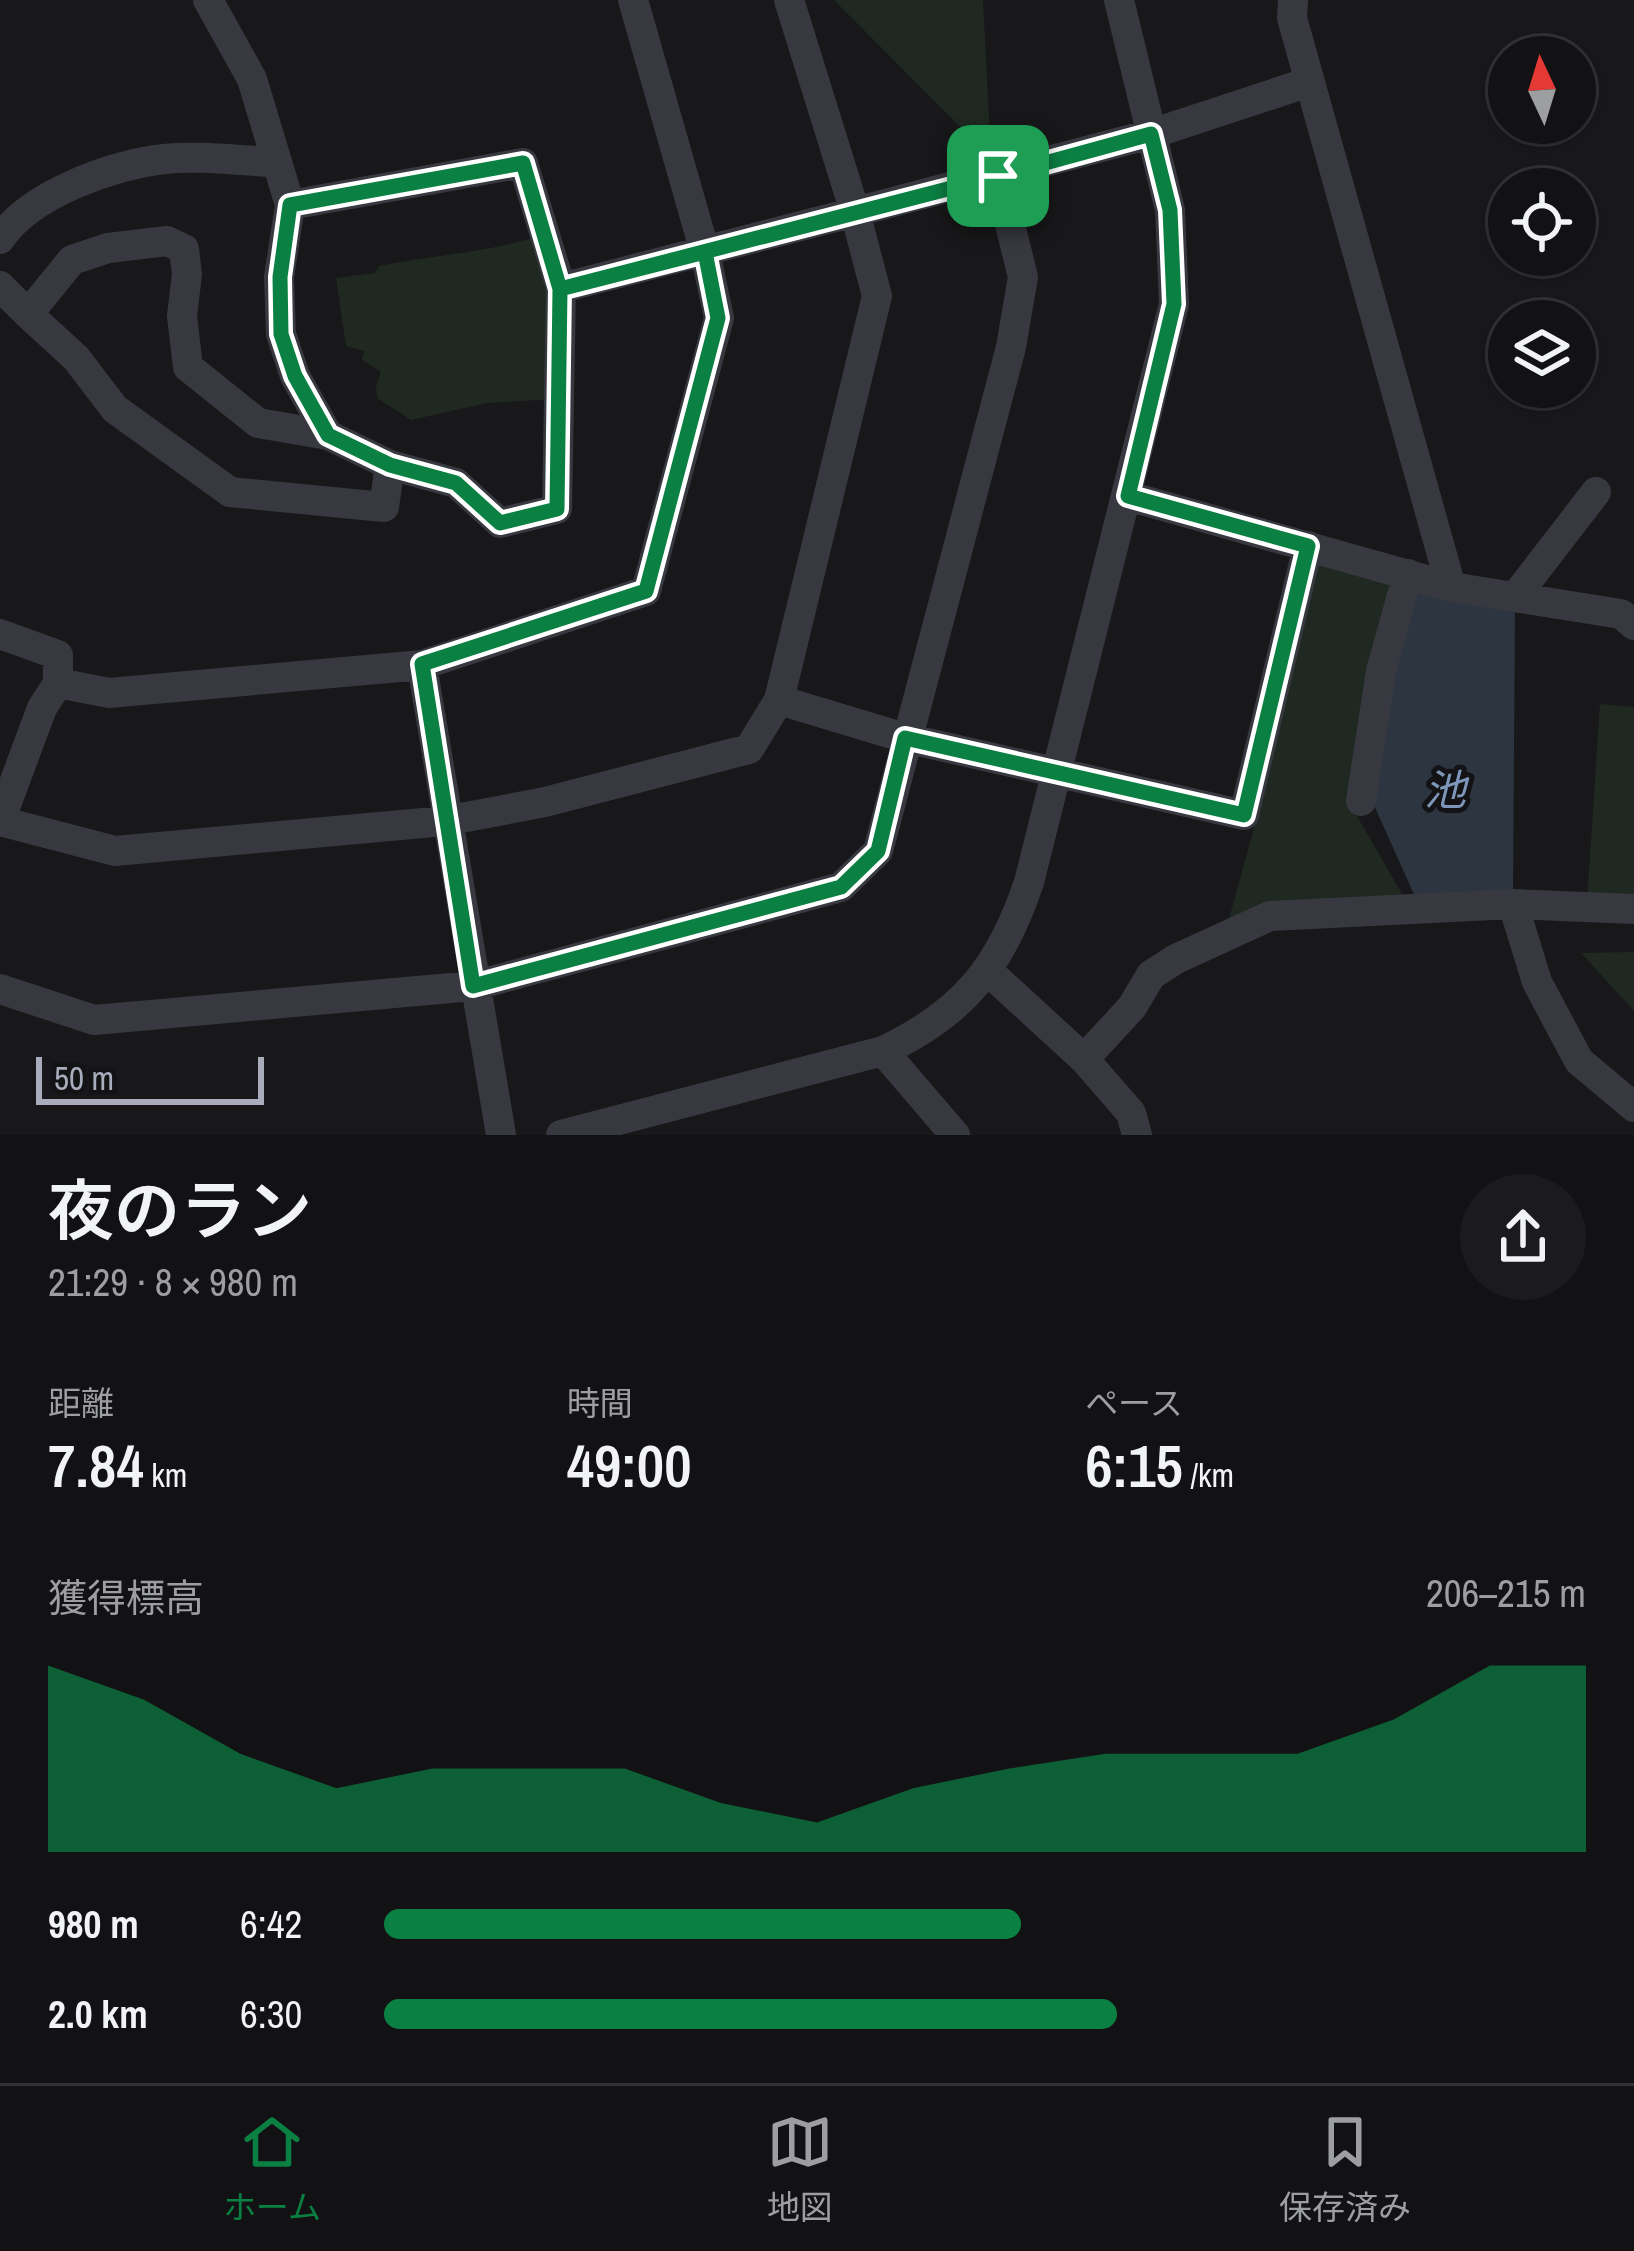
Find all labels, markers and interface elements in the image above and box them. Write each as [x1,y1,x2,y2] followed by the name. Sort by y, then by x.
[1488,36,1596,144] north arrow
[1488,36,1596,408] map controls
[947,125,1049,227] pin
[965,143,1031,209] icon: arrive
[1488,168,1596,276] button: locate
[1488,300,1596,408] button: layers
[1424,762,1470,818] water label: 池
[36,1051,264,1104] scale bar
[54,1056,114,1100] text: 50 m
[48,1166,312,1255] text: 夜のラン
[1460,1174,1586,1300] button: share
[48,1256,298,1308] text: 21:29 · 8 × 980 m
[48,1381,114,1425] text: 距離
[567,1381,633,1425] text: 時間
[1085,1381,1183,1425] text: ペース
[48,1425,144,1506] text: 7.84
[567,1425,692,1506] text: 49:00
[1085,1425,1183,1506] text: 6:15
[144,1453,187,1497] text: km
[1183,1453,1234,1497] text: /km
[1426,1567,1586,1619] text: 206–215 m
[48,1572,204,1624] text: 獲得標高
[48,1898,139,1950] text: 980 m
[240,1898,302,1950] text: 6:42
[48,1988,148,2040] text: 2.0 km
[240,1988,302,2040] text: 6:30
[223,2109,321,2229] tab: ホーム
[767,2109,833,2229] tab: 地図
[1279,2109,1411,2229] tab: 保存済み

